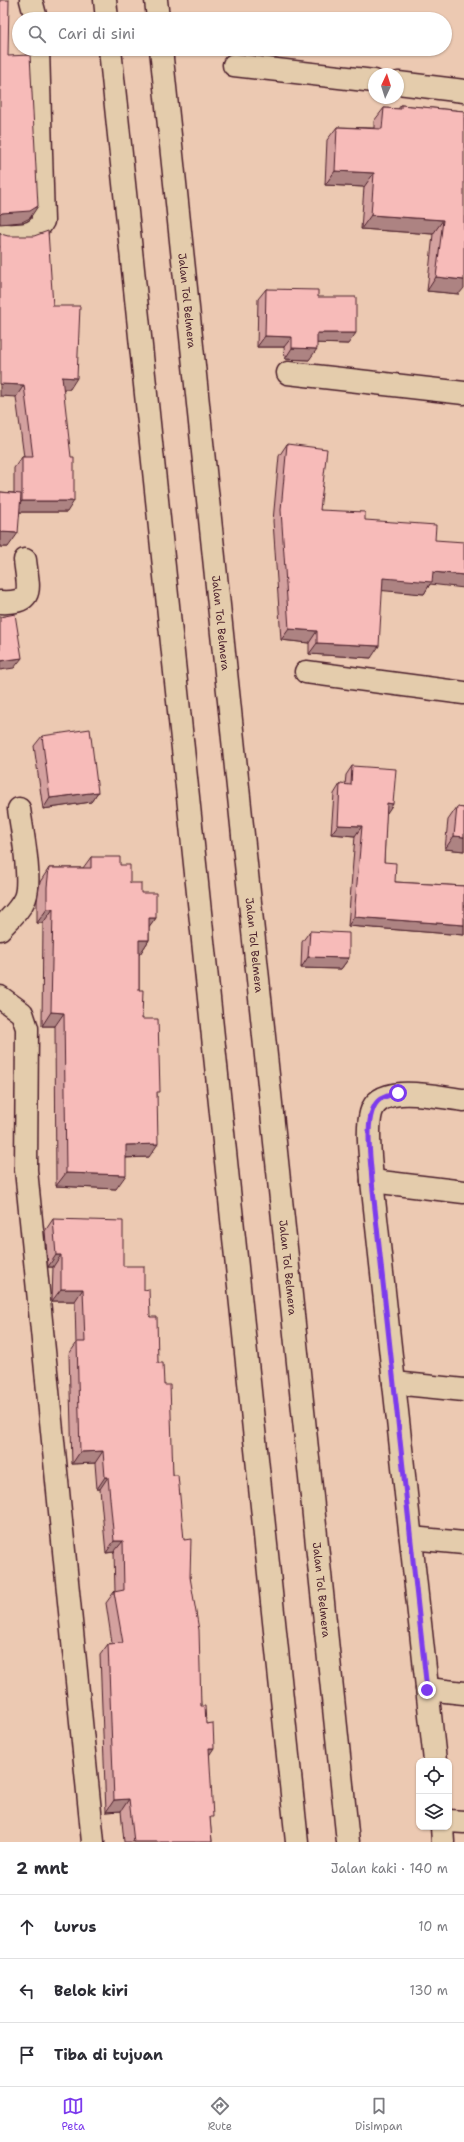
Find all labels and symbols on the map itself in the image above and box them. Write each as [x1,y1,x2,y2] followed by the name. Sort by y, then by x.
[368,68,404,104] north arrow
[174,252,199,349] street label: Jalan Tol Belmera
[208,575,233,672] street label: Jalan Tol Belmera
[242,897,266,994] street label: Jalan Tol Belmera
[389,1084,407,1102] route start
[275,1219,300,1316] street label: Jalan Tol Belmera
[309,1541,334,1638] street label: Jalan Tol Belmera
[418,1681,436,1699] route end

